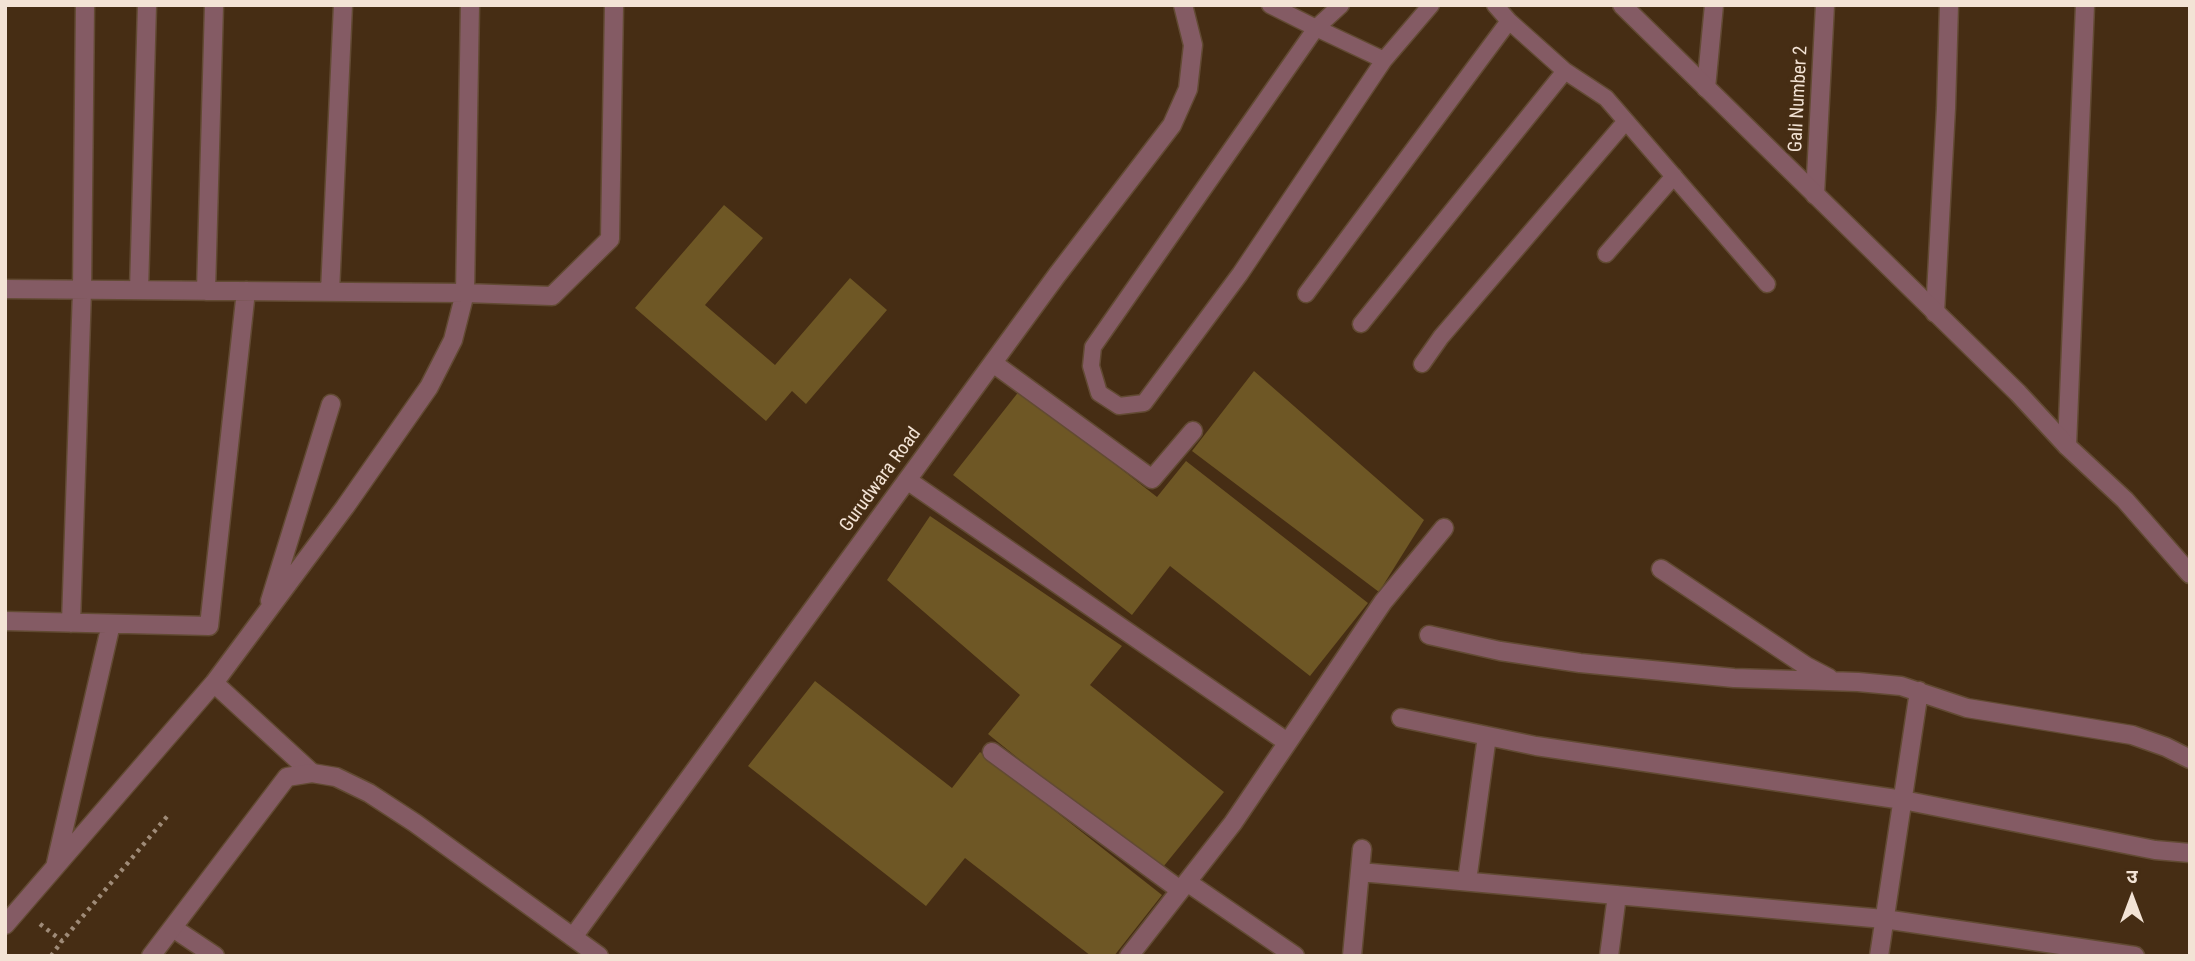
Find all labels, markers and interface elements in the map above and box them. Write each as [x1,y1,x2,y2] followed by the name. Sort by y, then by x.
[1785,45,1813,153] street label: Gali Number 2
[836,423,926,537] street label: Gurudwara Road
[2097,863,2167,933] north arrow
[2126,865,2138,888] text: उ

